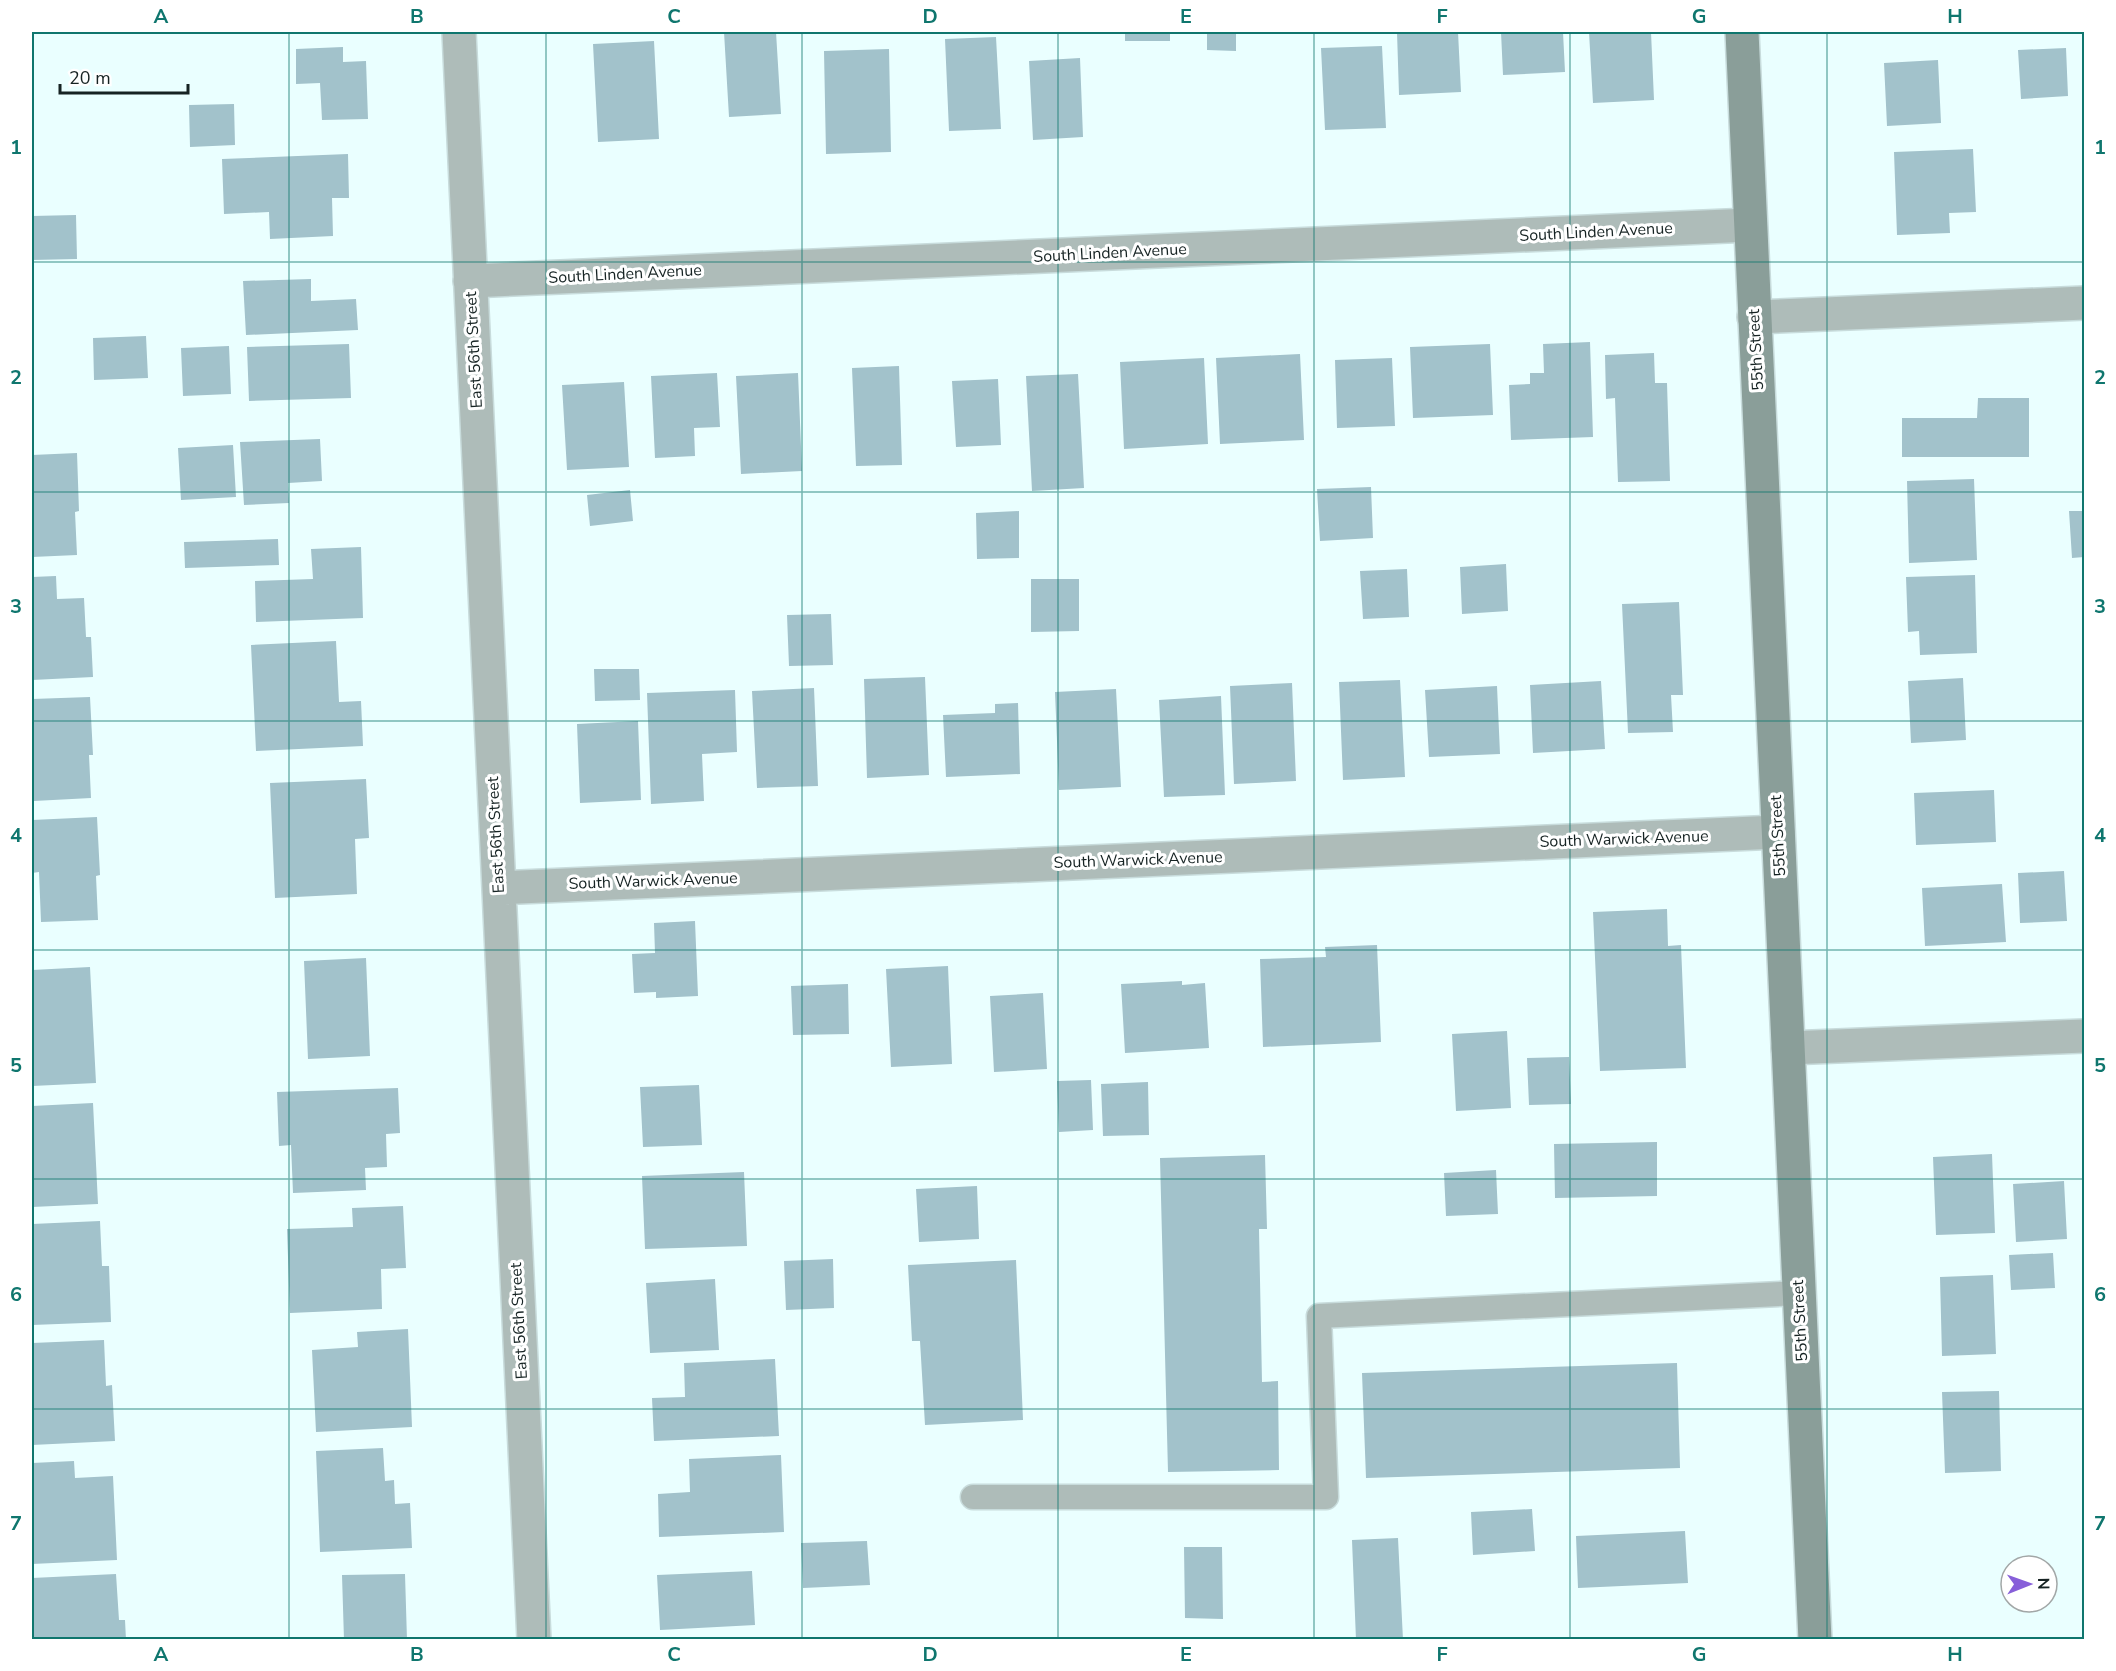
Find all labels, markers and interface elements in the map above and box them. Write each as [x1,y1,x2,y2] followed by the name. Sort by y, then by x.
[154,3,169,30] text: A
[410,3,424,30] text: B
[667,3,681,30] text: C
[922,3,938,30] text: D
[1180,3,1192,30] text: E
[1436,3,1448,30] text: F
[1692,3,1706,30] text: G
[1947,3,1963,30] text: H
[60,57,188,95] scale bar
[69,66,111,90] text: 20 m
[10,134,22,161] text: 1
[2094,134,2106,161] text: 1
[1519,217,1673,247] street label: South Linden Avenue
[1033,238,1187,268] street label: South Linden Avenue
[548,259,702,289] street label: South Linden Avenue
[460,291,488,409] street label: East 56th Street
[1743,308,1769,391] street label: 55th Street
[10,364,22,391] text: 2
[2094,364,2106,391] text: 2
[10,593,22,620] text: 3
[2094,593,2106,620] text: 3
[482,776,510,894] street label: East 56th Street
[1765,794,1791,877] street label: 55th Street
[10,822,22,849] text: 4
[2094,822,2106,849] text: 4
[1539,825,1709,853] street label: South Warwick Avenue
[1053,846,1223,874] street label: South Warwick Avenue
[568,867,738,895] street label: South Warwick Avenue
[10,1052,22,1079] text: 5
[2094,1052,2106,1079] text: 5
[505,1262,533,1380] street label: East 56th Street
[1787,1279,1813,1362] street label: 55th Street
[10,1281,22,1308] text: 6
[2094,1281,2106,1308] text: 6
[10,1510,22,1537] text: 7
[2094,1510,2106,1537] text: 7
[1999,1554,2059,1614] north arrow
[2032,1578,2054,1590] text: N
[154,1641,169,1668] text: A
[410,1641,424,1668] text: B
[667,1641,681,1668] text: C
[922,1641,938,1668] text: D
[1180,1641,1192,1668] text: E
[1436,1641,1448,1668] text: F
[1692,1641,1706,1668] text: G
[1947,1641,1963,1668] text: H

